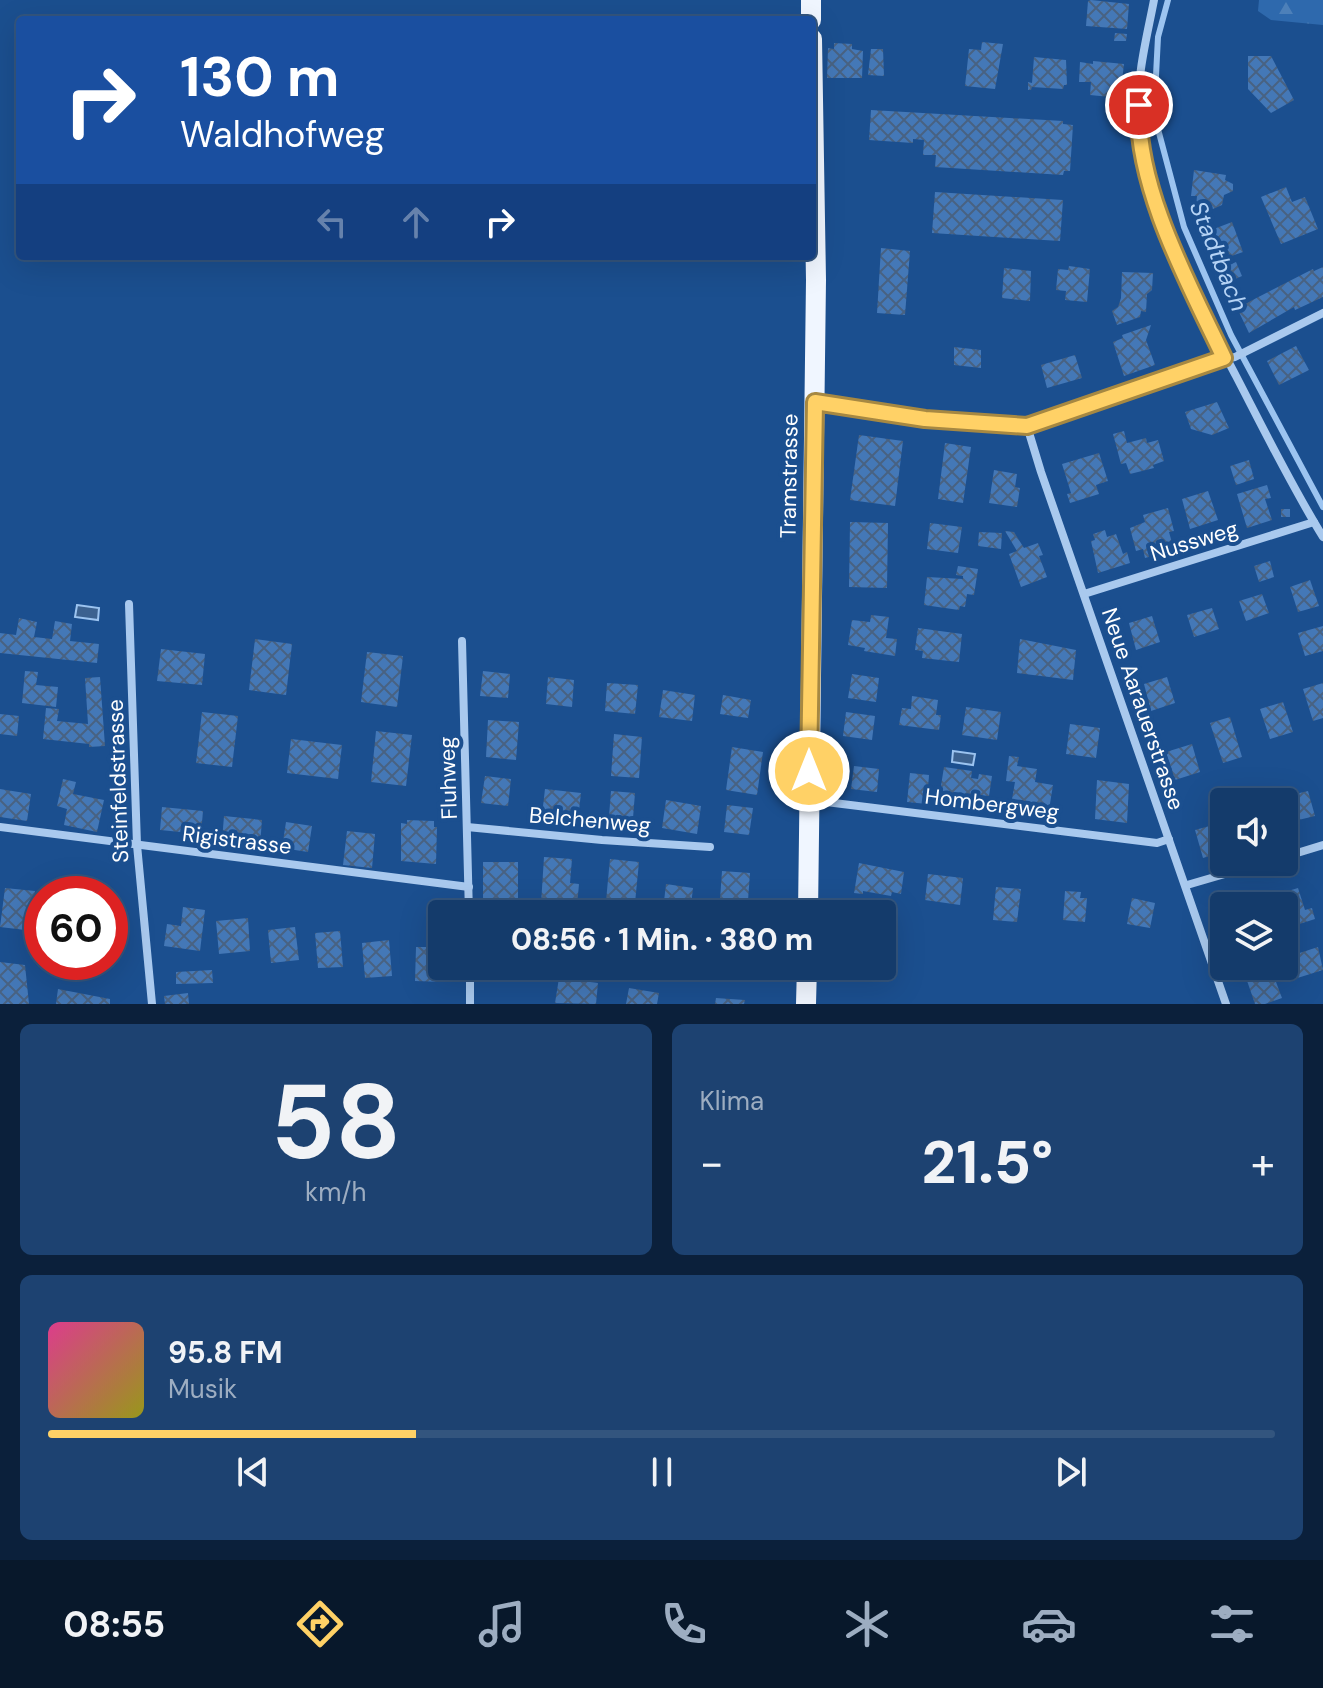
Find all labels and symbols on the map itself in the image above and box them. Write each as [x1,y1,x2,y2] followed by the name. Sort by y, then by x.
[1105,71,1173,139] pin
[1183,196,1255,316] water label: Stadtbach
[773,413,805,539] street label: Tramstrasse
[1146,514,1242,568] street label: Nussweg
[1095,604,1191,814] street label: Neue Aarauerstrasse
[101,699,135,863] street label: Steinfeldstrasse
[767,729,851,813] position arrow
[432,736,464,820] street label: Fluhweg
[923,781,1061,827] street label: Hombergweg
[528,800,652,840] street label: Belchenweg
[181,819,293,861] street label: Rigistrasse
[24,876,128,980] speed limit sign: 60

